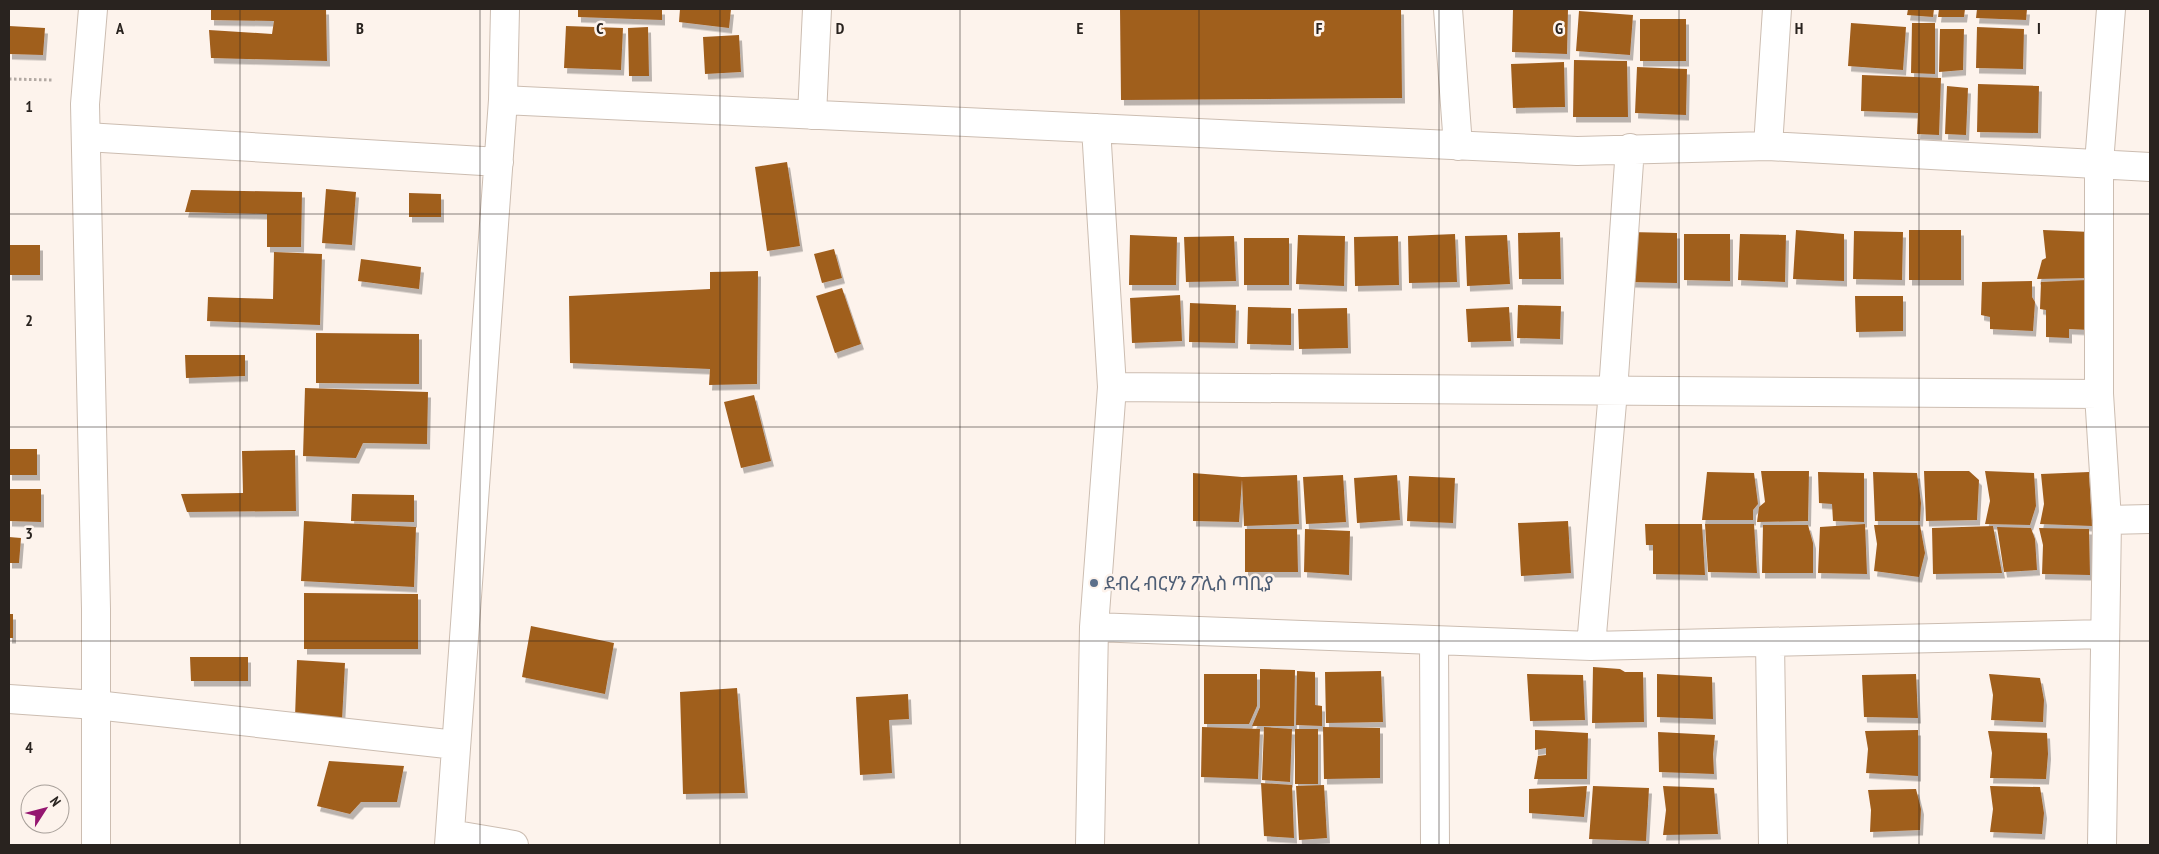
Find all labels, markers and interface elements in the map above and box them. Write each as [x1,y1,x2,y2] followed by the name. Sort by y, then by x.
[115,18,125,38] text: A
[356,18,364,38] text: B
[596,18,604,38] text: C
[836,18,845,38] text: D
[1077,18,1084,38] text: E
[1316,18,1323,38] text: F
[1555,18,1563,38] text: G
[1795,18,1803,38] text: H
[2037,18,2041,38] text: I
[25,96,33,116] text: 1
[25,310,33,330] text: 2
[25,523,33,543] text: 3
[1104,571,1273,595] place label: ደብረ ብርሃን ፖሊስ ጣቢያ
[1088,577,1100,589] marker: ደብረ ብርሃን ፖሊስ ጣቢያ
[25,737,33,757] text: 4
[20,784,70,834] north arrow
[46,793,65,810] text: N

